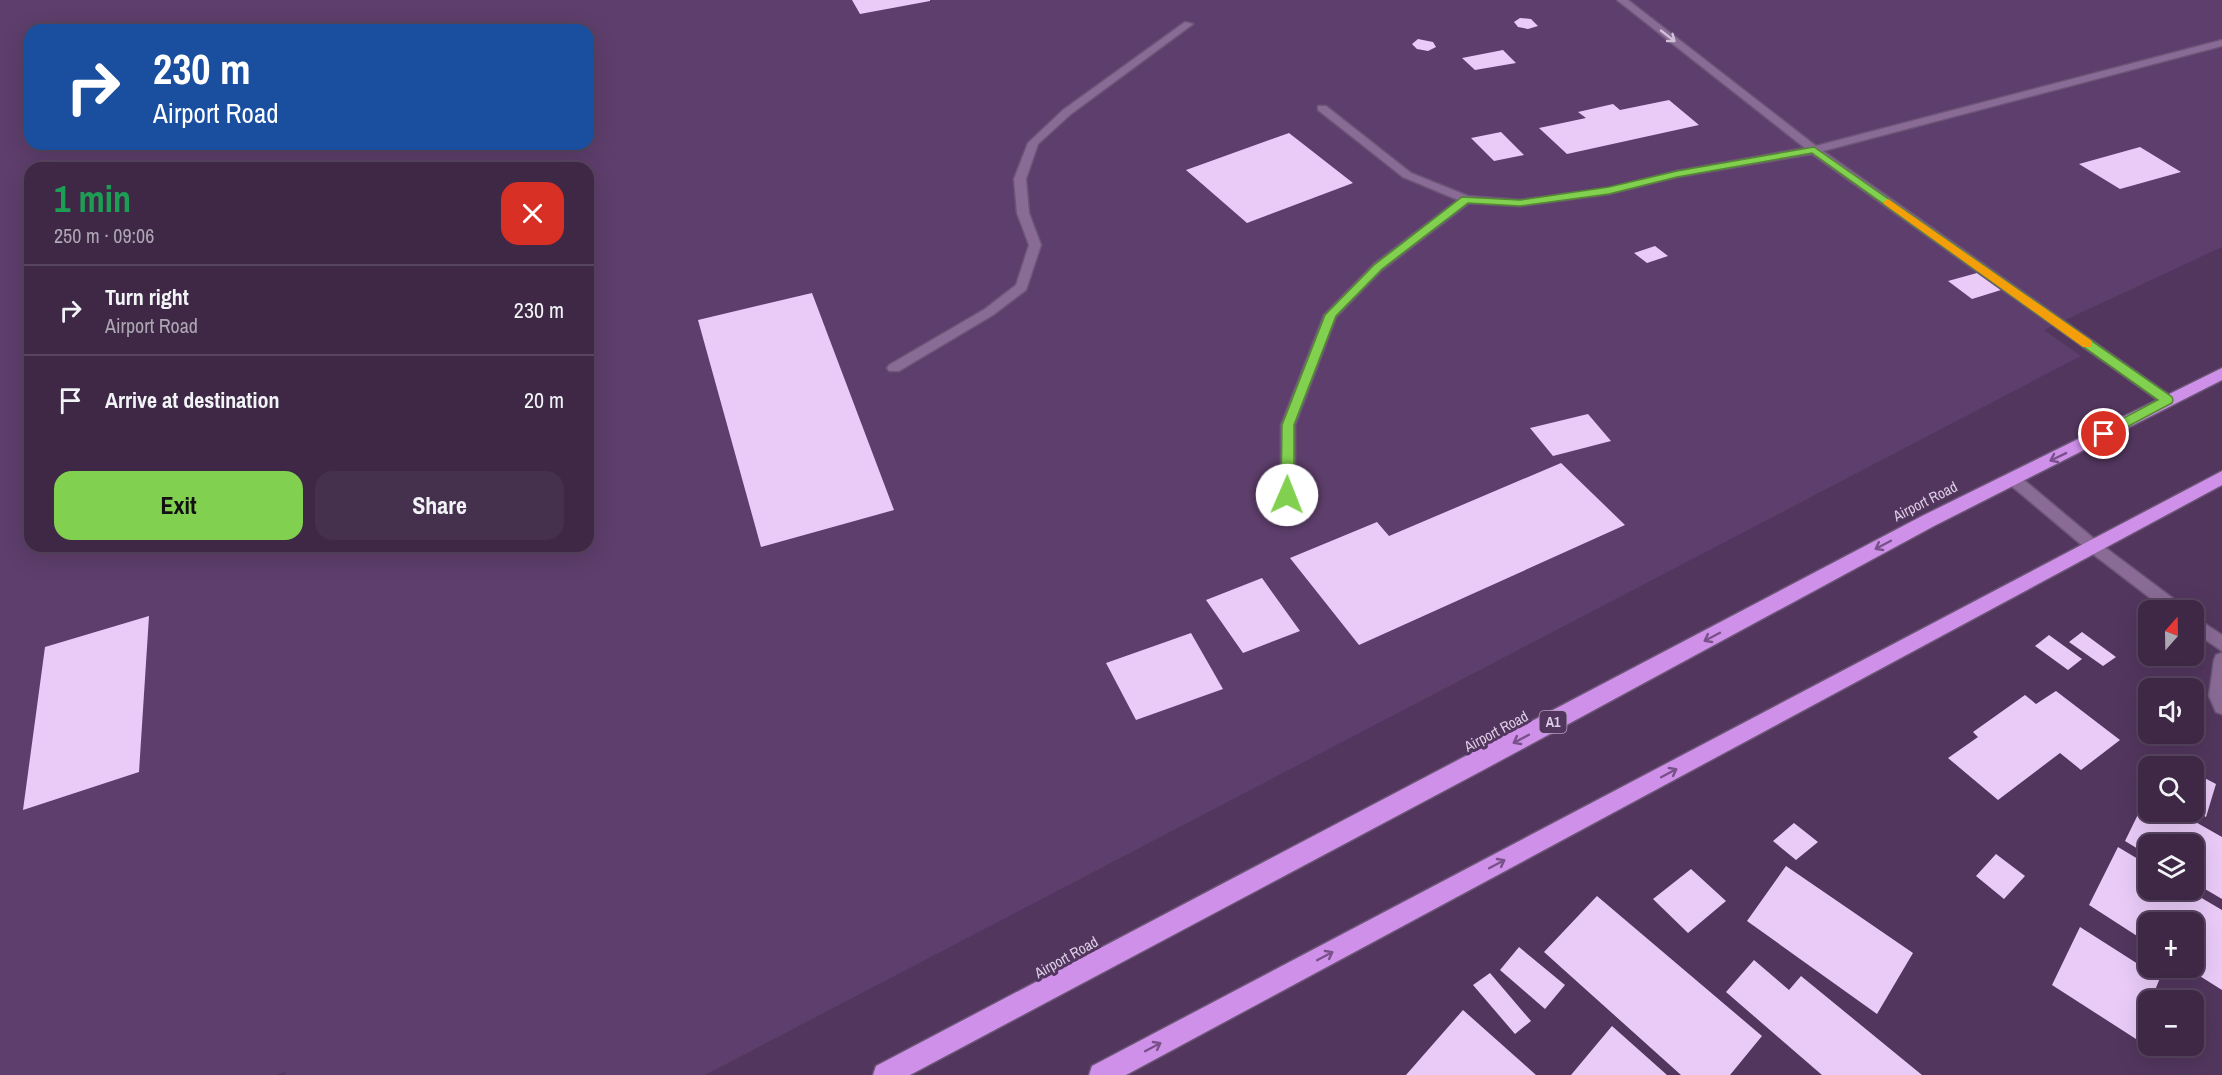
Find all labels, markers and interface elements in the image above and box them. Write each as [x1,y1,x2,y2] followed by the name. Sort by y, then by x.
[1659,29,1675,42] one-way arrow
[153,41,251,97] text: 230 m
[54,48,132,126] icon: right
[153,95,279,131] text: Airport Road
[54,175,131,223] text: 1 min
[501,182,564,245] button: close
[54,222,154,249] text: 250 m · 09:06
[105,282,189,312] text: Turn right
[54,294,87,327] icon: right
[514,295,564,325] text: 230 m
[105,312,198,339] text: Airport Road
[54,384,87,417] icon: arrive
[105,385,279,415] text: Arrive at destination
[524,385,564,415] text: 20 m
[2078,408,2129,459] pin
[2087,417,2120,450] icon: arrive
[2049,452,2067,464] one-way arrow
[1255,463,1319,527] position arrow
[54,471,303,540] button: Exit
[315,471,564,540] button: Share
[1888,476,1961,527] street label: Airport Road
[1875,540,1893,551] one-way arrow
[2138,600,2204,666] north arrow
[2138,600,2204,1056] map controls
[1703,632,1721,643] one-way arrow
[2138,678,2204,744] button: sound
[1459,705,1532,757] street label: Airport Road
[1540,711,1566,733] road number: A1
[1513,734,1531,745] one-way arrow
[2138,756,2204,822] button: search
[1660,767,1677,779] one-way arrow
[2138,834,2204,900] button: layers
[1488,858,1505,870] one-way arrow
[2138,912,2204,978] button: +
[1030,931,1102,984] street label: Airport Road
[1315,950,1333,961] one-way arrow
[2138,990,2204,1056] button: −
[1143,1041,1161,1053] one-way arrow

